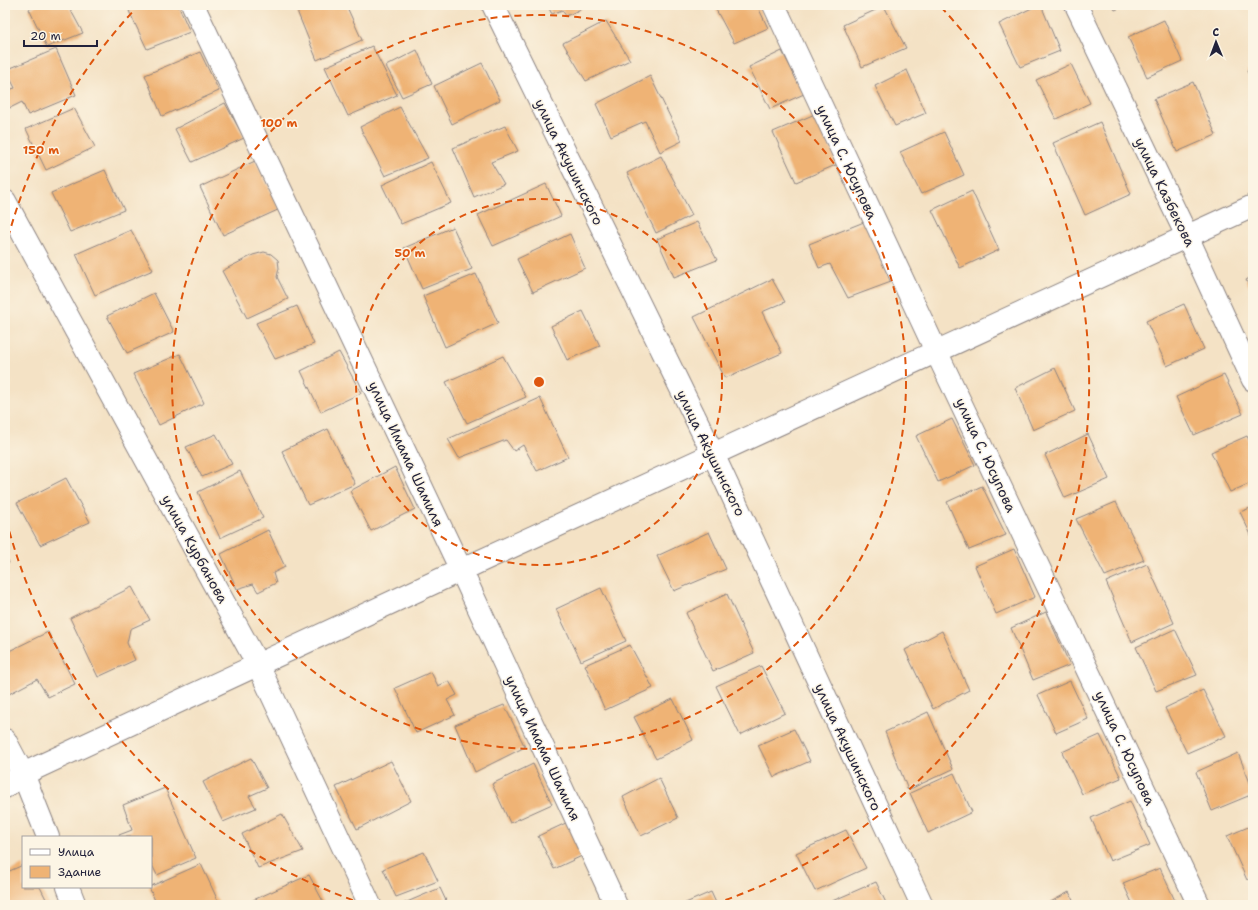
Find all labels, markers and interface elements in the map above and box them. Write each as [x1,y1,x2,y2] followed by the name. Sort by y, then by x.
[24,22,97,48] scale bar
[1196,22,1236,62] north arrow
[1212,25,1220,40] text: С
[30,28,61,44] text: 20 m
[531,96,607,228] street label: улица Акушинского
[813,102,882,222] street label: улица С. Юсупова
[261,115,298,131] text: 100 m
[1131,134,1199,250] street label: улица Казбекова
[23,142,59,158] text: 150 m
[395,245,426,261] text: 50 m
[532,375,546,389] centre of rings
[364,378,448,530] street label: улица Имама Шамиля
[673,387,749,519] street label: улица Акушинского
[952,395,1021,515] street label: улица С. Юсупова
[158,492,232,607] street label: улица Курбанова
[501,672,585,824] street label: улица Имама Шамиля
[811,680,885,814] street label: улица Акушинского
[1091,688,1160,808] street label: улица С. Юсупова
[22,836,152,888] legend
[58,844,95,860] text: Улица
[58,864,102,880] text: Здание

